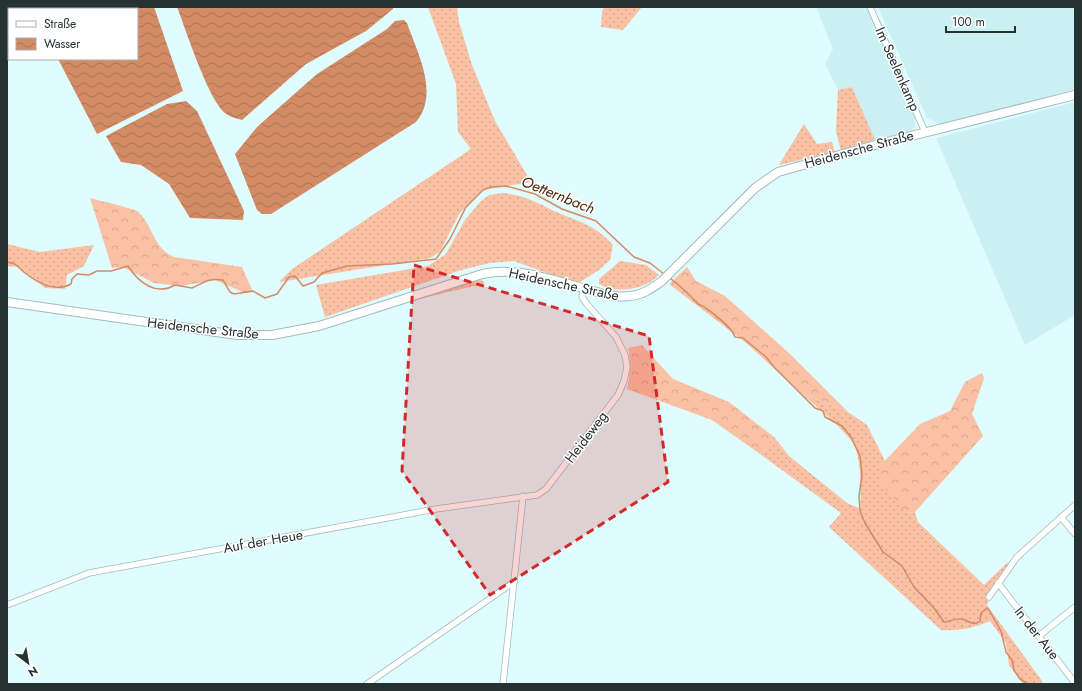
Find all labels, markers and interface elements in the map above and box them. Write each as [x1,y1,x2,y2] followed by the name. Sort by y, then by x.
[8,8,138,60] legend
[946,8,1015,34] scale bar
[952,13,985,31] text: 100 m
[44,15,76,33] text: Straße
[871,24,925,114] street label: Im Seelenkamp
[44,35,81,53] text: Wasser
[802,125,916,173] street label: Heidensche Straße
[518,170,598,220] water label: Oetternbach
[507,263,621,305] street label: Heidensche Straße
[146,312,260,344] street label: Heidensche Straße
[560,407,612,467] street label: Heideweg
[222,524,304,558] street label: Auf der Heue
[1010,602,1064,664] street label: In der Aue
[8,643,48,683] north arrow
[25,662,41,681] text: N

